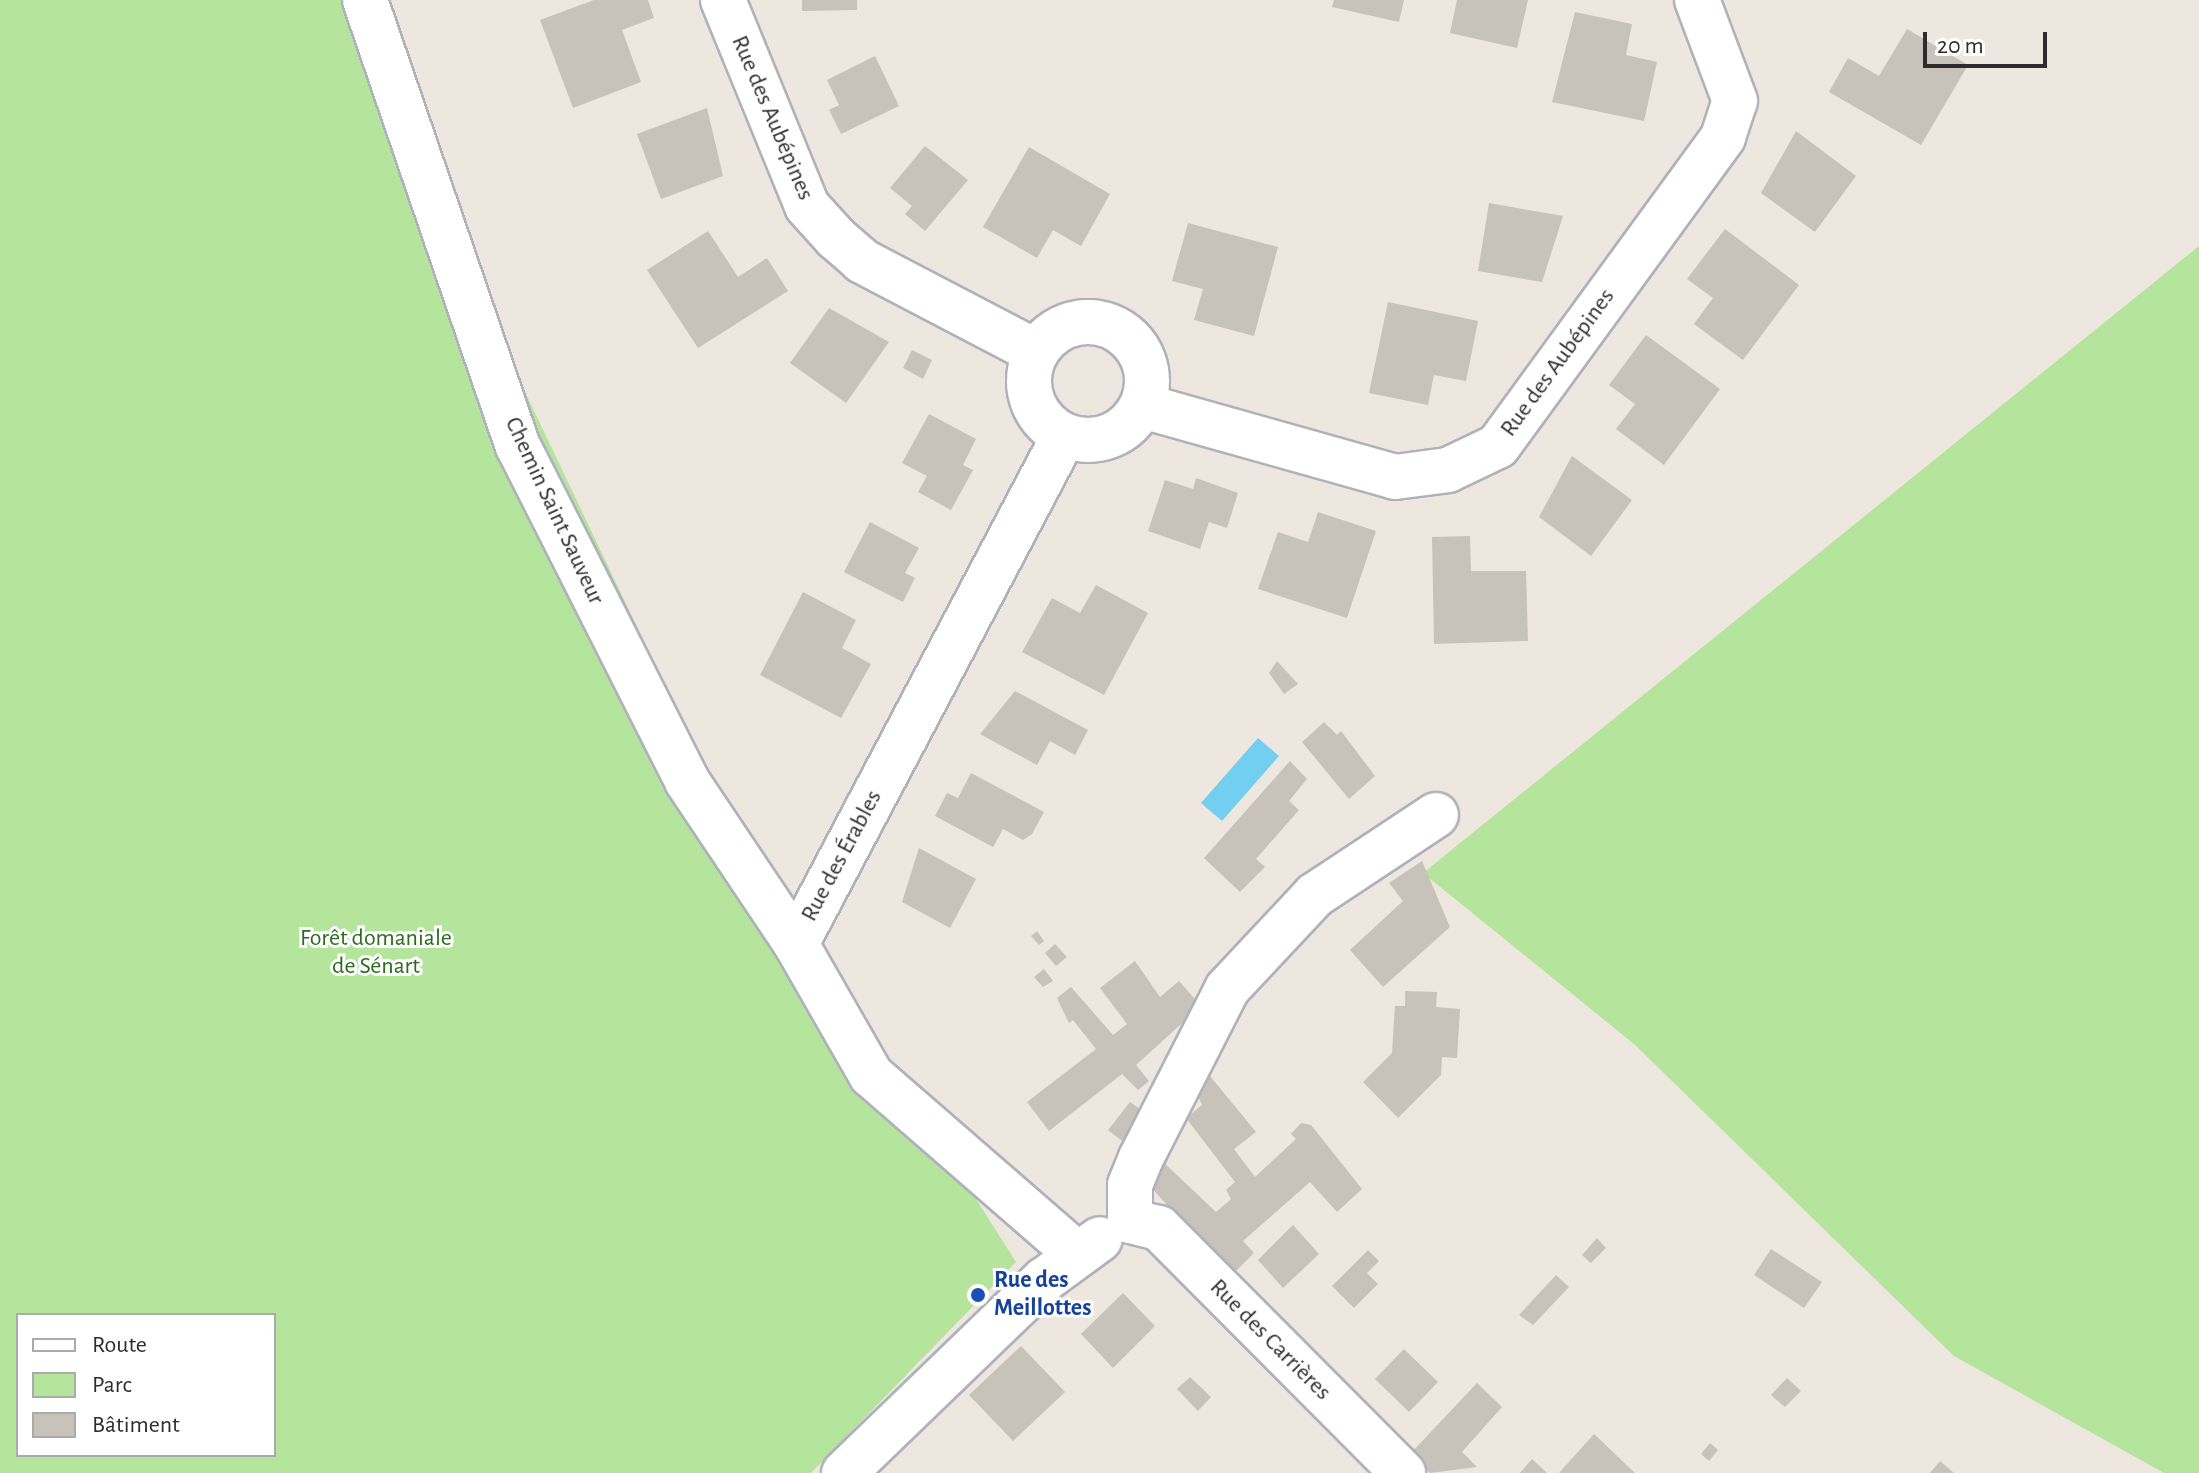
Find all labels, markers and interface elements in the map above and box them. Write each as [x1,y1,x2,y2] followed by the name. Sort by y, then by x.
[1927,16,2051,66] scale bar
[724,31,820,205] street label: Rue des Aubépines
[1937,34,1984,58] text: 20 m
[1495,283,1621,443] street label: Rue des Aubépines
[498,413,610,609] street label: Chemin Saint Sauveur
[795,785,889,927] street label: Rue des Érables
[300,925,452,981] park label: Forêt domaniale de Sénart
[994,1267,1091,1323] place label: Rue des Meillottes
[1203,1273,1337,1407] street label: Rue des Carrières
[969,1286,987,1304] marker: Rue des Meillottes
[16,1313,276,1457] legend
[92,1333,147,1357] text: Route
[92,1373,132,1397] text: Parc
[92,1413,180,1437] text: Bâtiment

